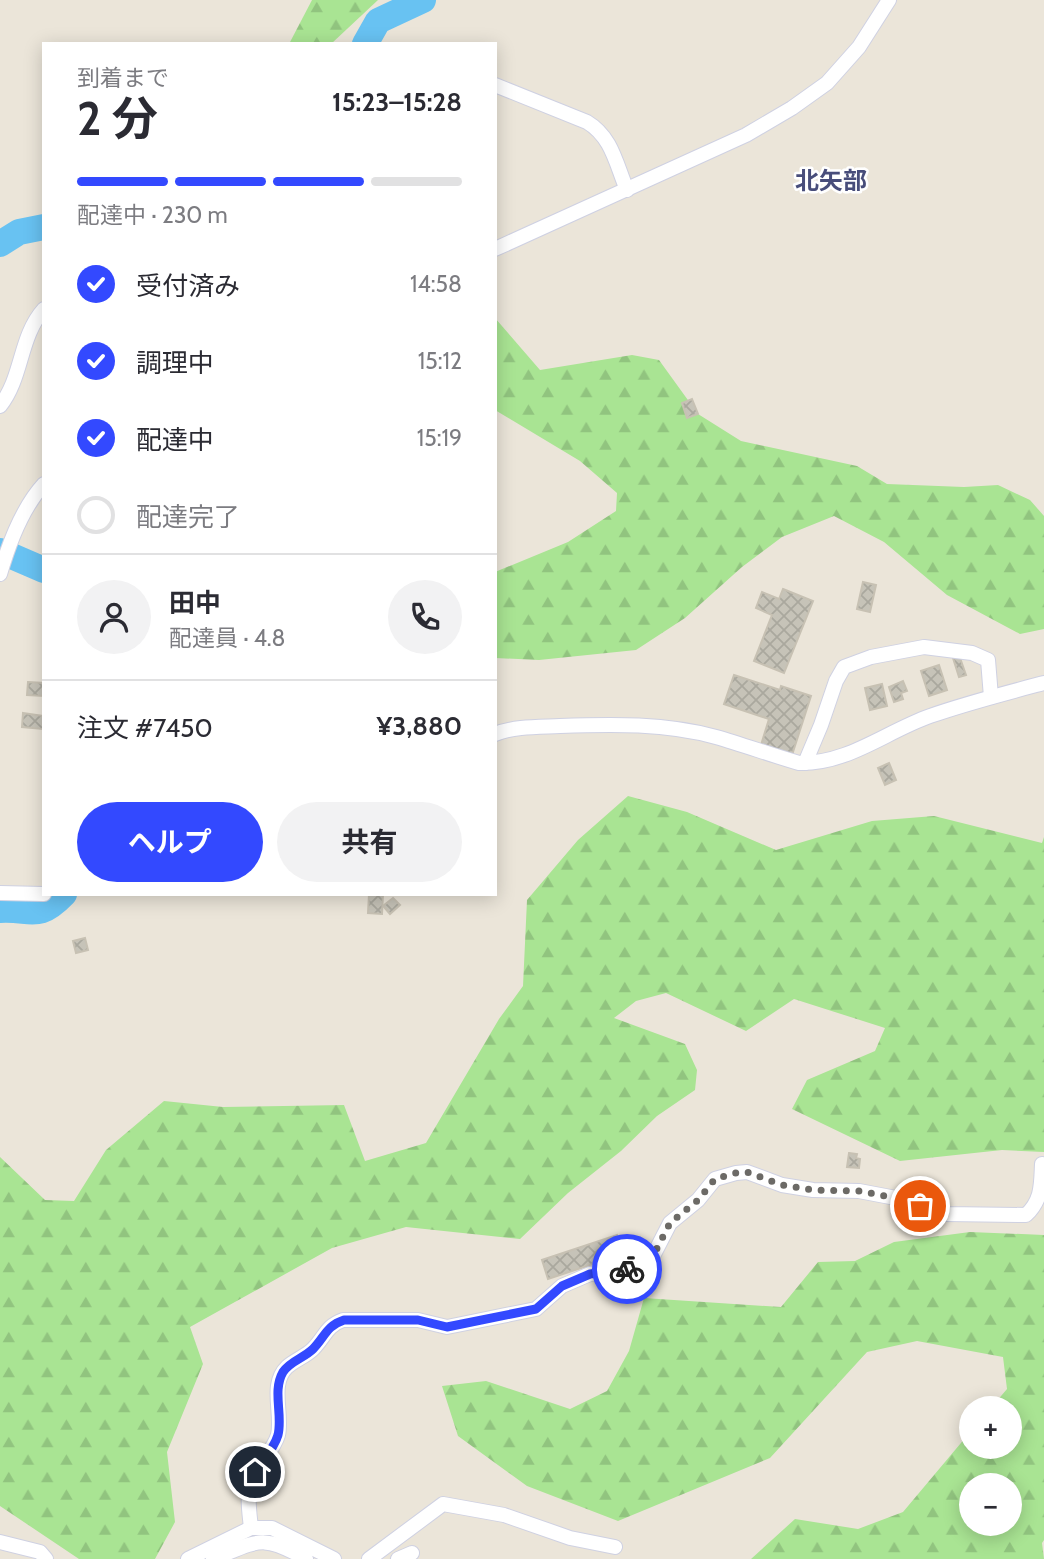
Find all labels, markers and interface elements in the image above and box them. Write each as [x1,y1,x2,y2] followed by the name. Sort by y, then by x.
[77,64,169,92] text: 到着まで
[332,86,462,118] text: 15:23–15:28
[77,91,158,147] text: 2 分
[795,166,867,195] district label: 北矢部
[77,201,228,229] text: 配達中 · 230 m
[77,265,115,303] icon: check
[136,270,240,302] text: 受付済み
[410,270,462,298] text: 14:58
[77,342,115,380] icon: check
[136,347,214,379] text: 調理中
[418,347,462,375] text: 15:12
[77,419,115,457] icon: check
[136,424,214,456] text: 配達中
[417,424,462,452] text: 15:19
[136,501,240,533] text: 配達完了
[77,580,151,654] button: person
[388,580,462,654] button: phone
[169,587,221,619] text: 田中
[169,624,286,652] text: 配達員 · 4.8
[376,710,462,742] text: ¥3,880
[77,712,213,744] text: 注文 #7450
[77,802,263,882] button: ヘルプ
[277,802,462,882] button: 共有
[890,1176,950,1236] pin
[901,1187,939,1225] icon: bag
[592,1234,662,1304] courier
[608,1250,646,1288] icon: bike
[959,1396,1022,1536] map controls
[959,1396,1022,1459] button: +
[225,1442,285,1502] pin
[236,1453,274,1491] icon: home
[959,1473,1022,1536] button: −

